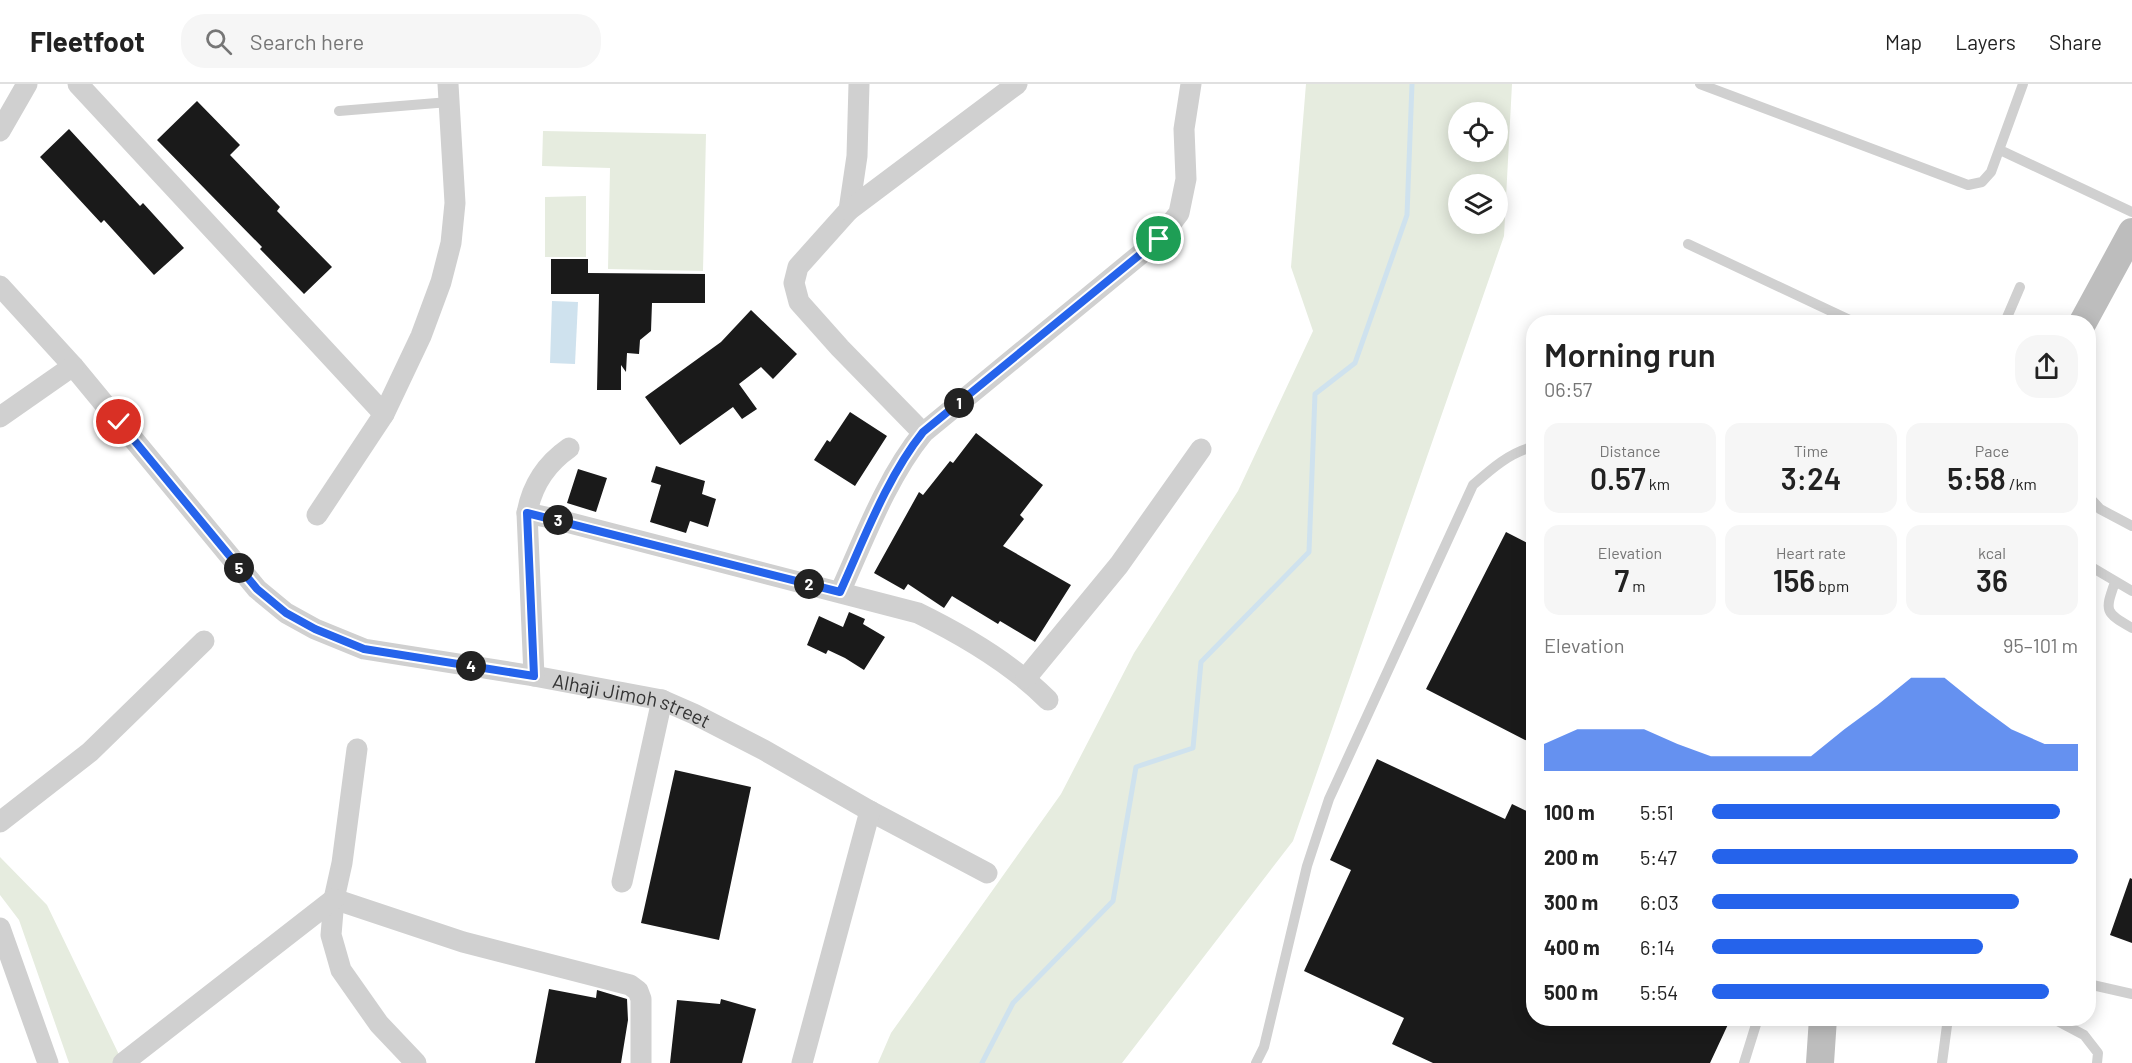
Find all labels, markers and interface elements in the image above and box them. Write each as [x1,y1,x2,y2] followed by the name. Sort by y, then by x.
[181,14,601,68] search box
[30,24,145,58] text: Fleetfoot
[202,25,235,58] icon: search
[250,28,364,54] text: Search here
[1885,29,1922,54] text: Map
[1955,29,2016,54] text: Layers
[2049,29,2102,54] text: Share
[1448,102,1508,234] map controls
[1448,102,1508,162] button: locate
[1448,174,1508,234] button: layers
[1133,213,1184,264] pin
[1142,222,1175,255] icon: arrive
[1544,334,1716,374] text: Morning run
[2015,335,2078,398] button: share
[1544,377,1592,401] text: 06:57
[944,388,974,418] pin: 1
[956,393,962,412] text: 1
[93,396,144,447] pin
[102,405,135,438] icon: check
[1600,441,1660,460] text: Distance
[1794,441,1828,460] text: Time
[1975,441,2009,460] text: Pace
[1590,460,1646,496] text: 0.57
[1781,460,1841,496] text: 3:24
[1947,460,2006,496] text: 5:58
[1646,474,1670,493] text: km
[2006,474,2037,493] text: /km
[543,505,573,535] pin: 3
[554,510,562,529] text: 3
[1598,543,1662,562] text: Elevation
[1776,543,1846,562] text: Heart rate
[1978,543,2006,562] text: kcal
[224,553,254,583] pin: 5
[235,558,243,577] text: 5
[1614,562,1629,598] text: 7
[1773,562,1815,598] text: 156
[1976,562,2008,598] text: 36
[794,569,824,599] pin: 2
[805,574,813,593] text: 2
[1629,576,1646,595] text: m
[1815,576,1849,595] text: bpm
[1544,633,1625,657] text: Elevation
[2003,633,2078,657] text: 95–101 m
[456,651,486,681] pin: 4
[466,656,476,675] text: 4
[551,668,715,733] street label: Alhaji Jimoh street
[1544,800,1595,824] text: 100 m
[1640,800,1674,824] text: 5:51
[1544,845,1599,869] text: 200 m
[1640,845,1677,869] text: 5:47
[1544,890,1598,914] text: 300 m
[1640,890,1679,914] text: 6:03
[1544,935,1600,959] text: 400 m
[1640,935,1675,959] text: 6:14
[1544,980,1598,1004] text: 500 m
[1640,980,1678,1004] text: 5:54

